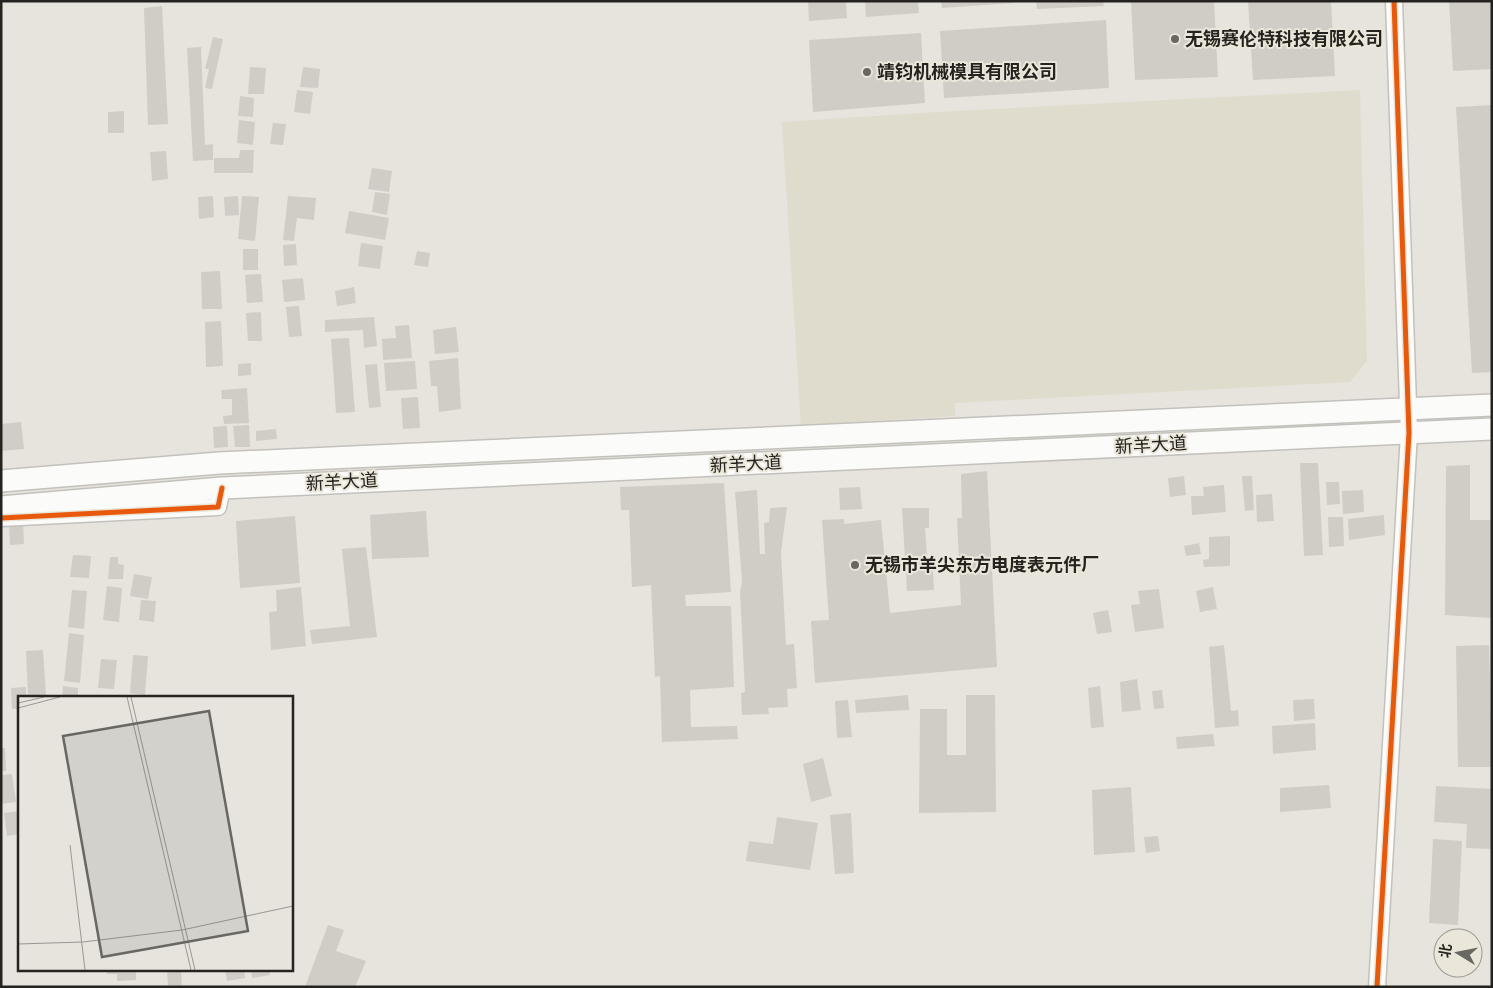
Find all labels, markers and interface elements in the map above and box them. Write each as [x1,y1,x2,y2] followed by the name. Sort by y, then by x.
[1185,26,1383,52] place label: 无锡赛伦特科技有限公司
[1169,33,1181,45] marker: 无锡赛伦特科技有限公司
[877,59,1057,85] place label: 靖钧机械模具有限公司
[861,66,873,78] marker: 靖钧机械模具有限公司
[1114,430,1188,460] street label: 新羊大道
[709,449,783,479] street label: 新羊大道
[305,467,379,497] street label: 新羊大道
[865,552,1099,578] place label: 无锡市羊尖东方电度表元件厂
[849,559,861,571] marker: 无锡市羊尖东方电度表元件厂
[18,696,292,970] inset map
[1433,928,1483,978] north arrow
[1434,942,1456,959] text: 北

